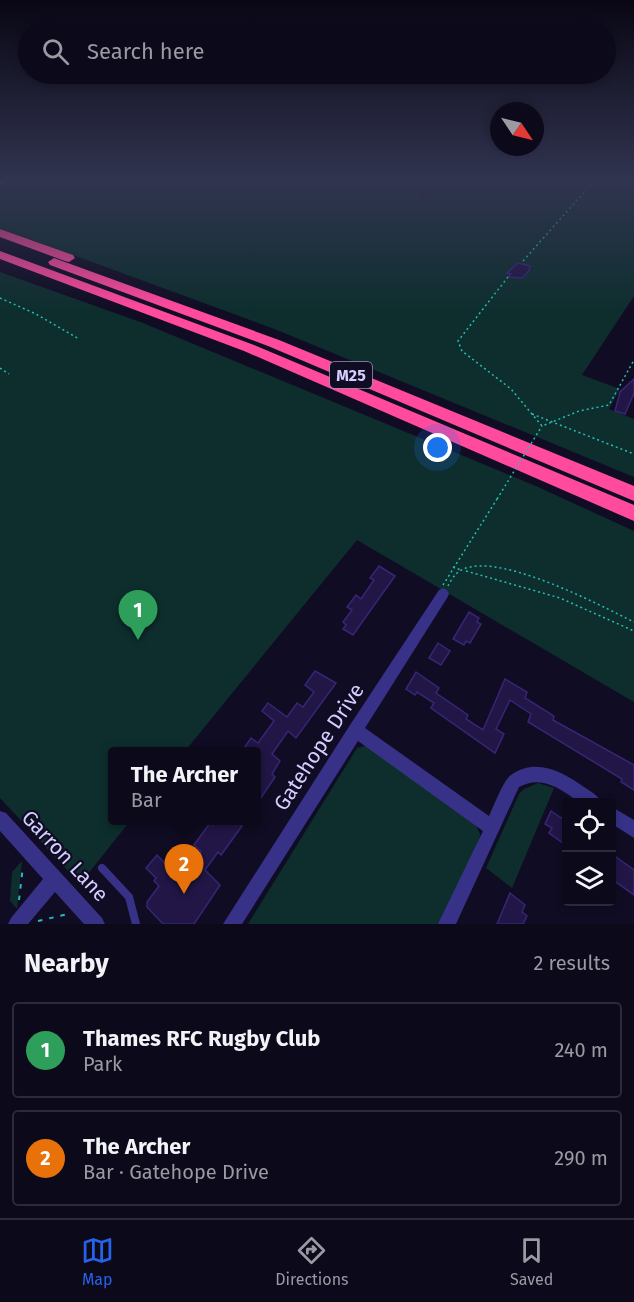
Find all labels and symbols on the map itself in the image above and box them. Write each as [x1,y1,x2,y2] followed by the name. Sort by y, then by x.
[490,102,544,156] north arrow
[330,362,372,388] road number: M25
[423,433,452,462] your location
[118,590,158,640] pin: 1
[268,678,370,816] street label: Gatehope Drive
[16,805,114,907] street label: Garron Lane
[164,844,204,894] pin: 2

